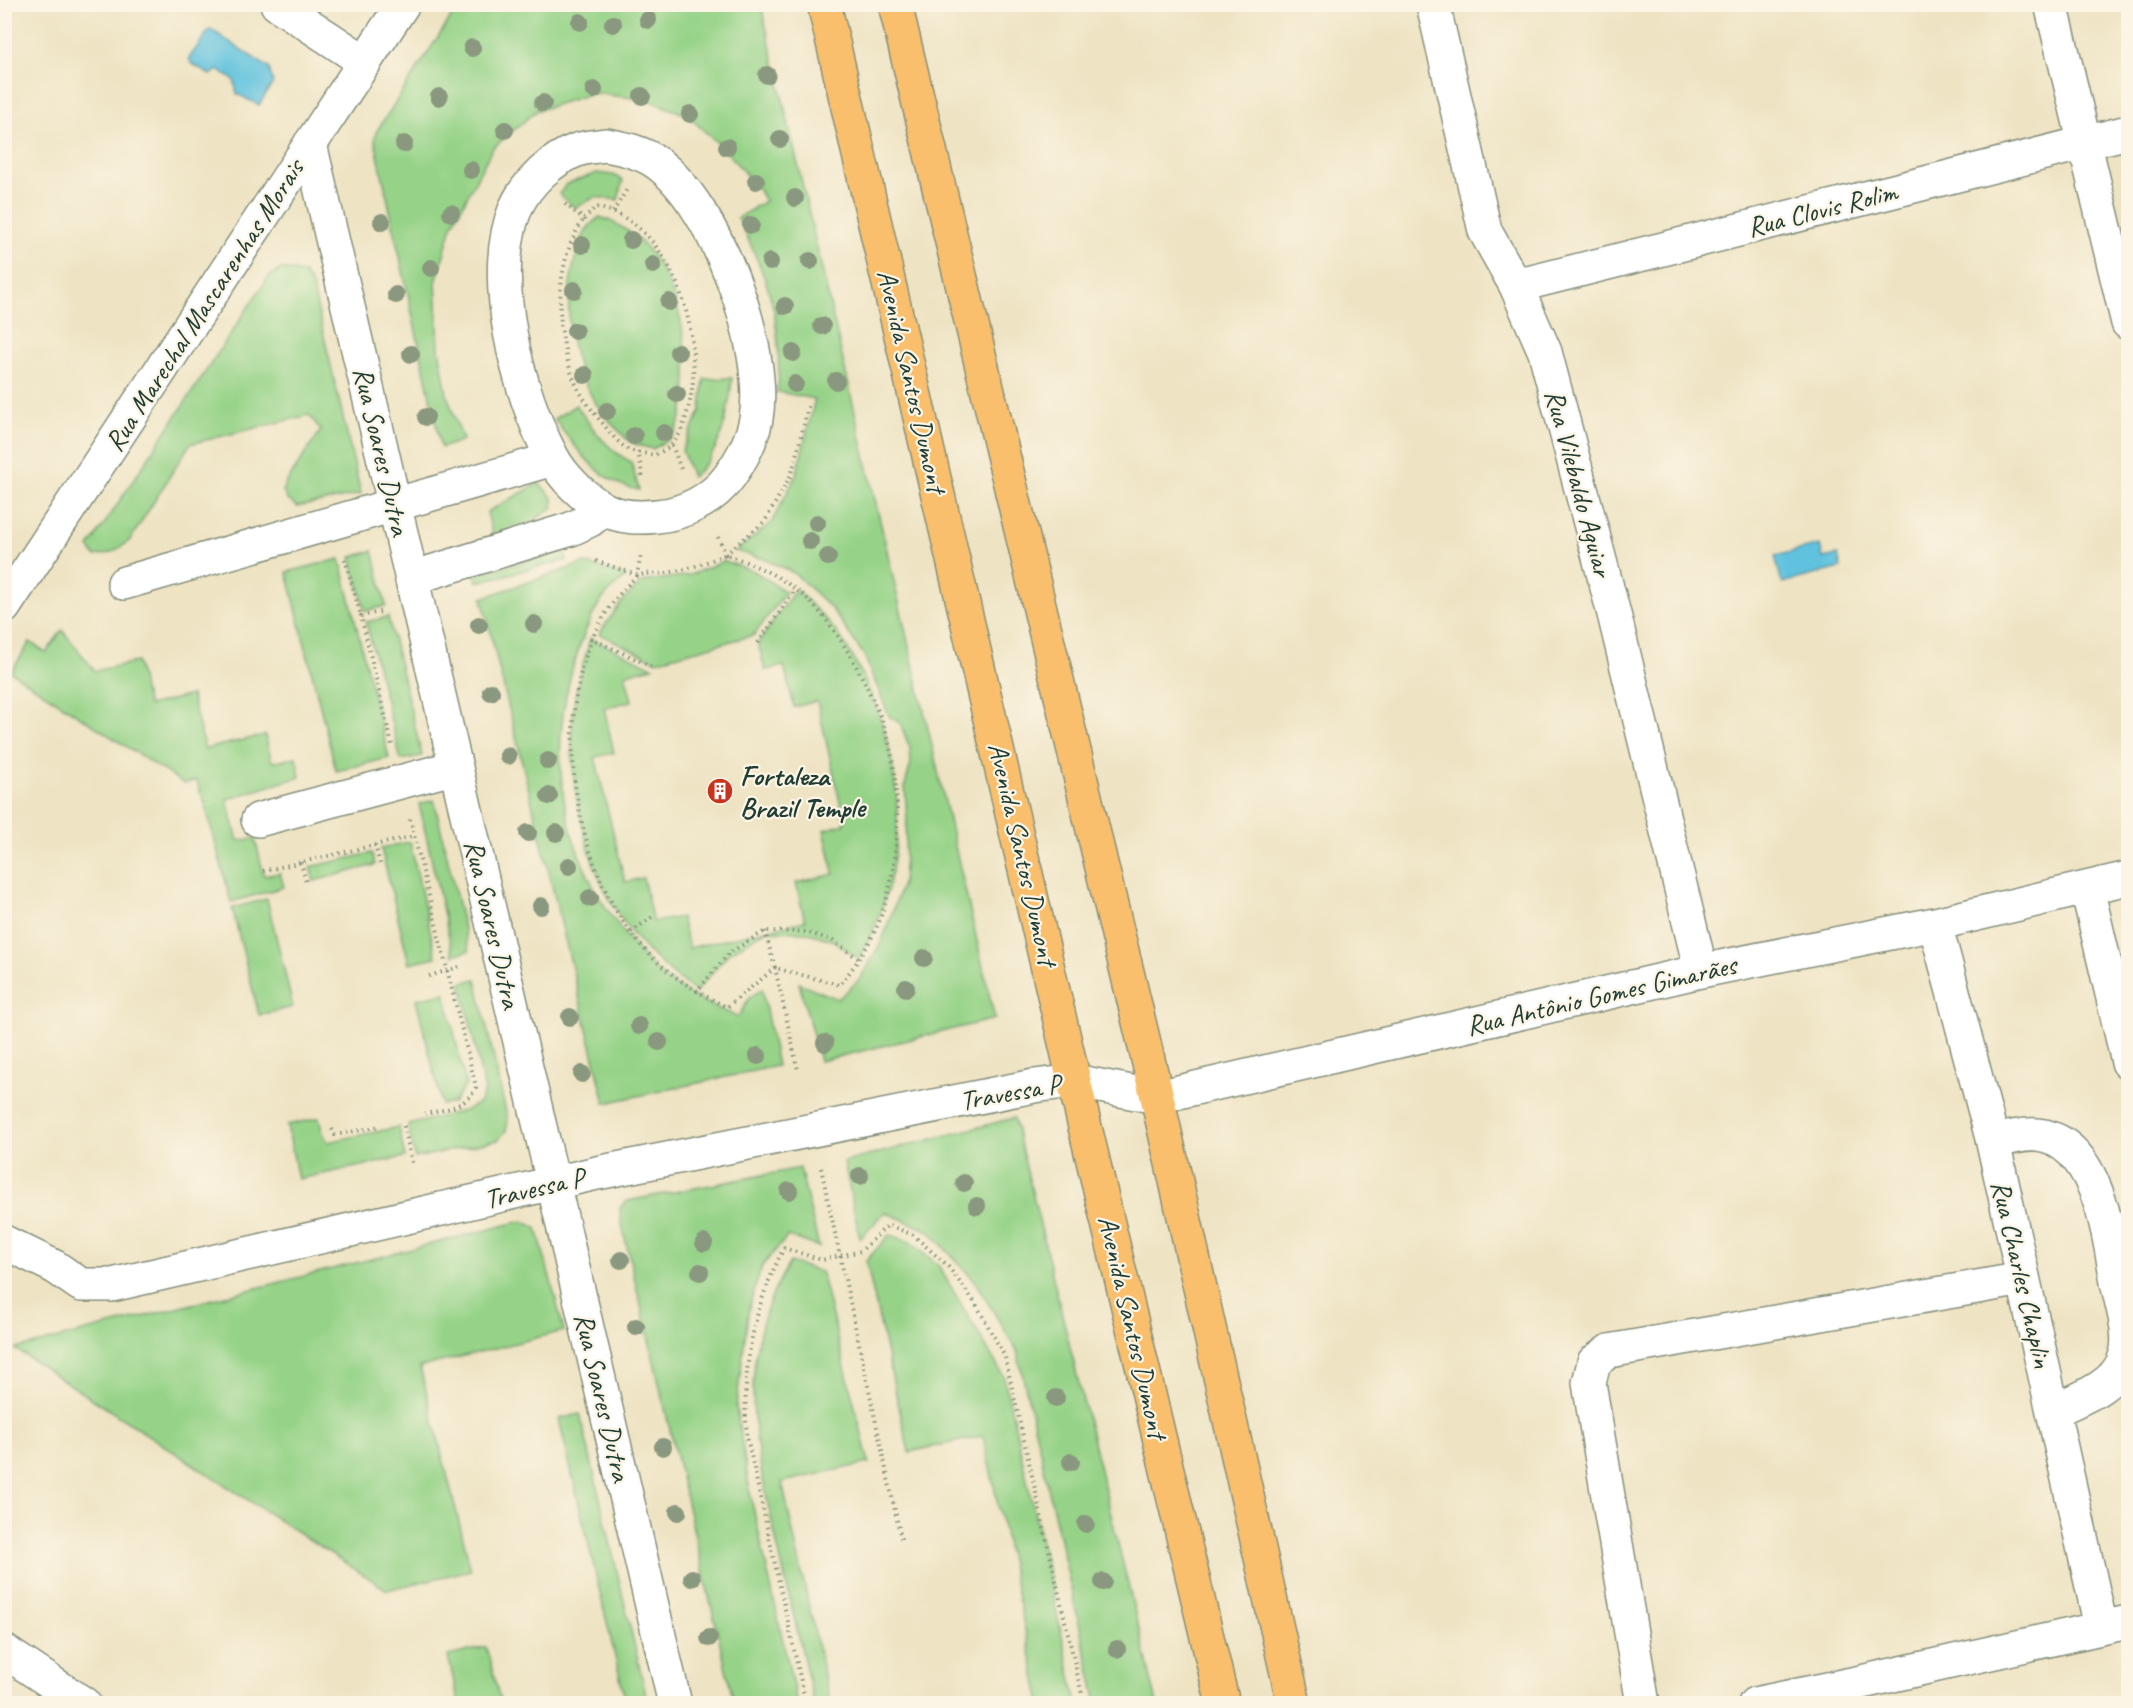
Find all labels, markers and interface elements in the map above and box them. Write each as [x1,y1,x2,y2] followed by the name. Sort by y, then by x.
[96,150,313,458] street label: Rua Marechal Mascarenhas Morais
[1743,173,1902,245] street label: Rua Clovis Rolim
[869,266,955,499] street label: Avenida Santos Dumont
[346,363,419,540] street label: Rua Soares Dutra
[1537,386,1621,582] street label: Rua Vilebaldo Aguiar
[980,739,1066,972] street label: Avenida Santos Dumont
[740,758,867,825] place label: Fortaleza Brazil Temple
[705,776,735,806] building icon: Fortaleza Brazil Temple
[457,836,530,1013] street label: Rua Soares Dutra
[1463,946,1742,1043] street label: Rua Antônio Gomes Gimarães
[957,1065,1067,1118] street label: Travessa P
[481,1159,591,1216] street label: Travessa P
[1983,1177,2061,1371] street label: Rua Charles Chaplin
[1090,1212,1176,1445] street label: Avenida Santos Dumont
[567,1309,640,1486] street label: Rua Soares Dutra

